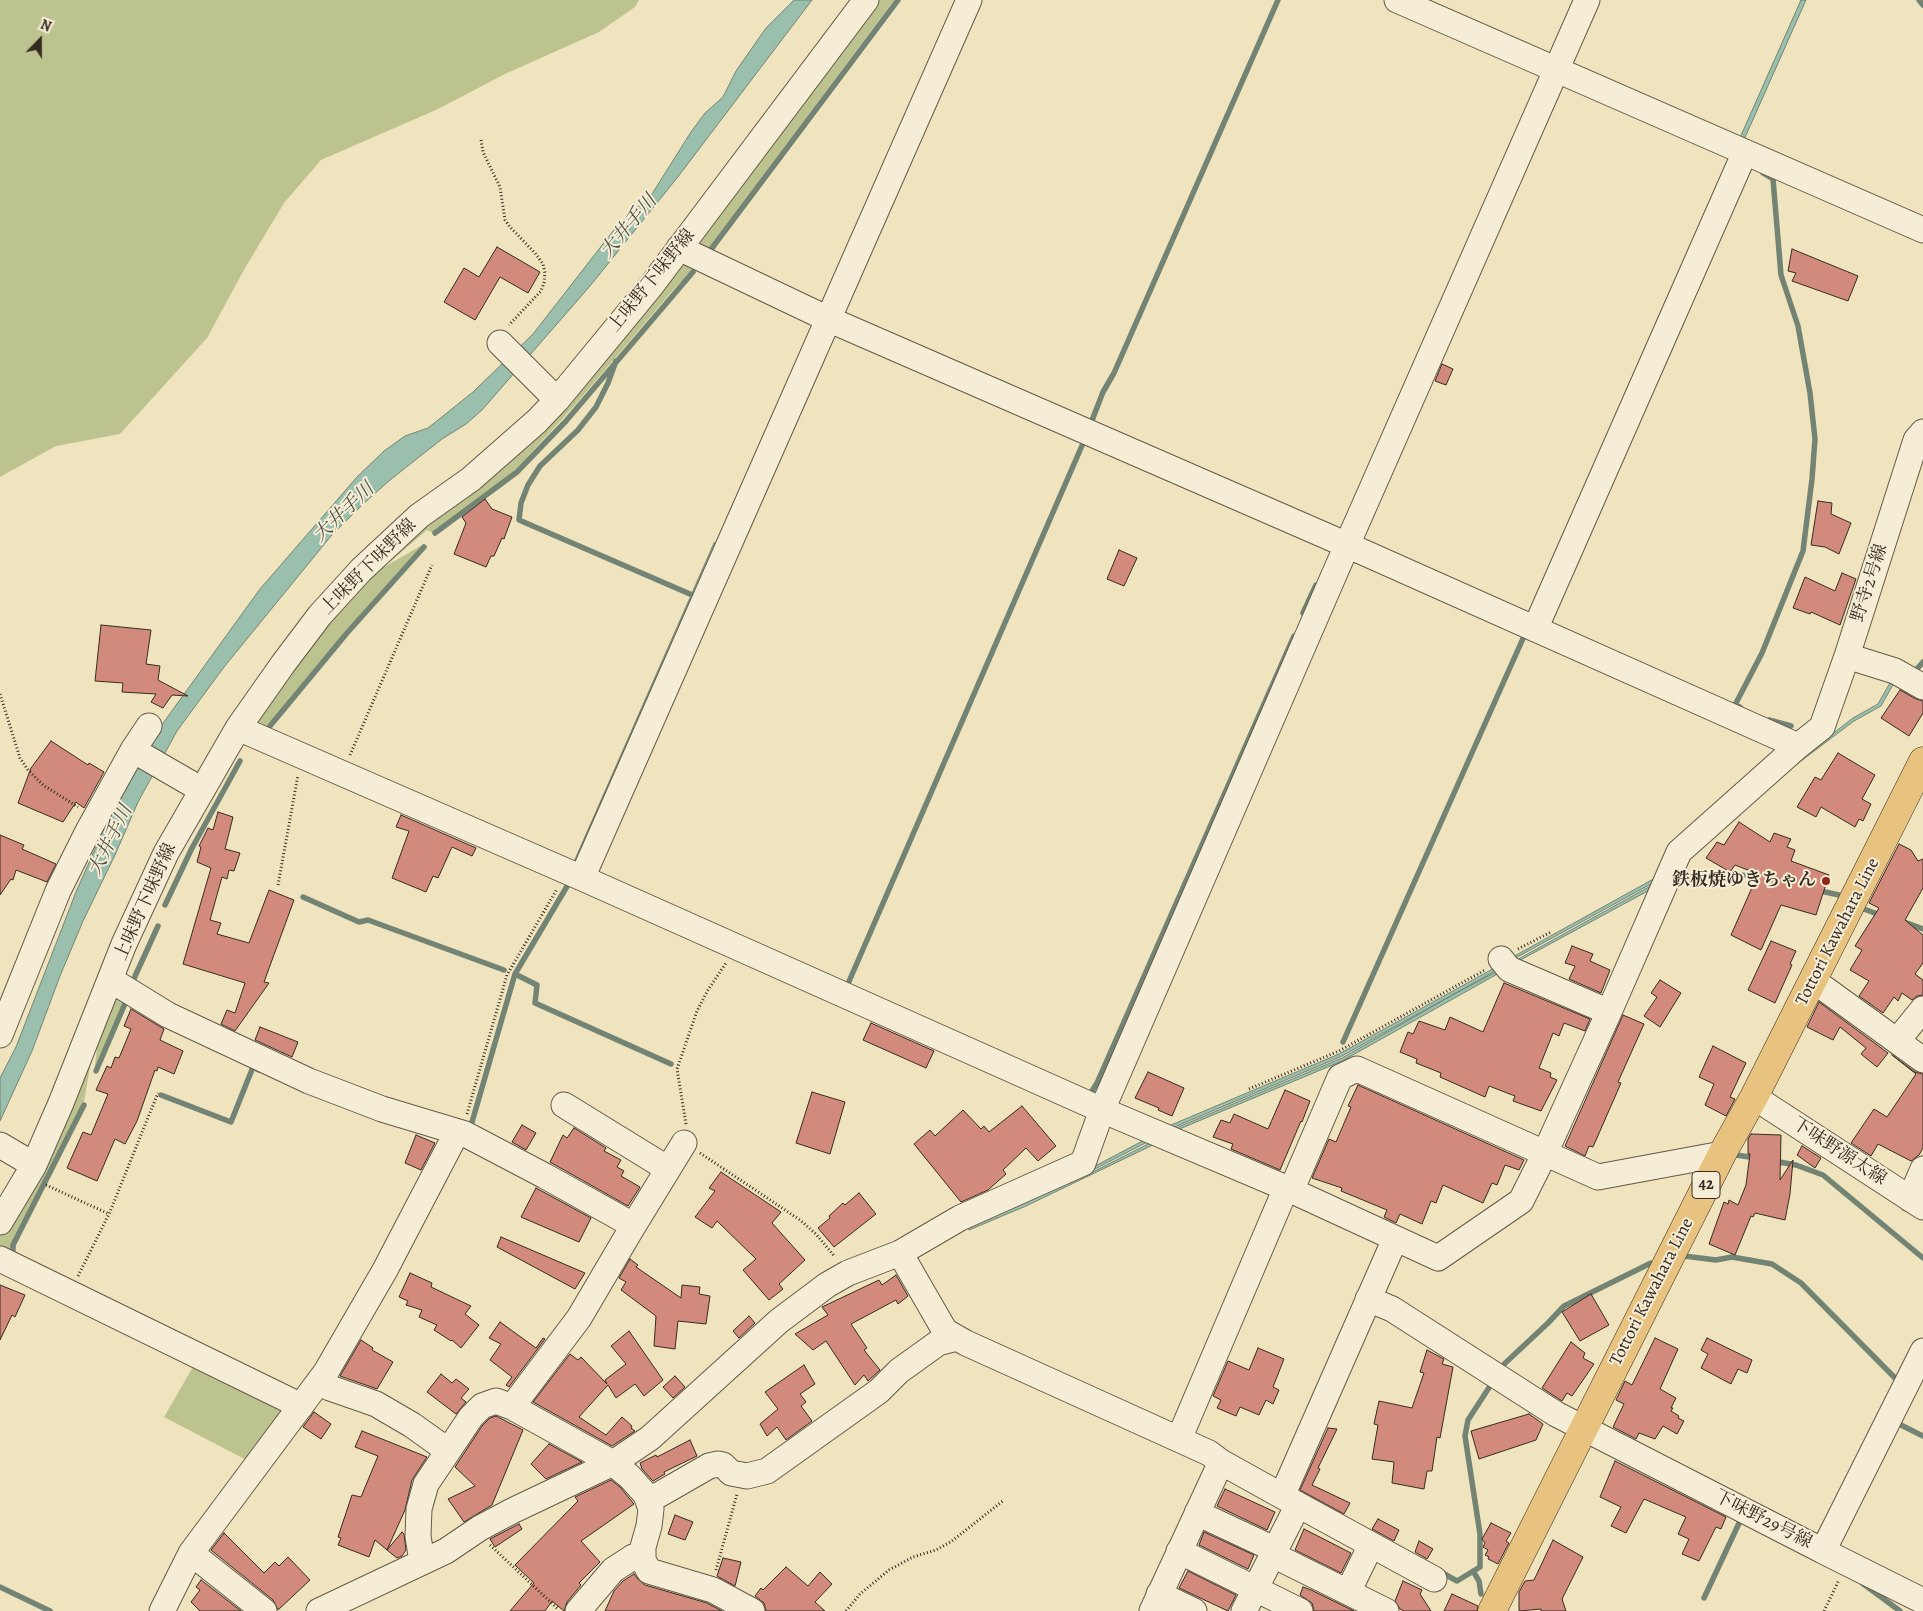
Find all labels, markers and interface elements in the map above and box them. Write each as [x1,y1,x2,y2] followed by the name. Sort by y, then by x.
[15,15,65,65] north arrow
[38,15,54,36] text: N
[596,191,662,263] water label: 大井手川
[604,225,700,337] street label: 上味野下味野線
[309,478,379,548] water label: 大井手川
[317,515,421,619] street label: 上味野下味野線
[1847,541,1893,625] street label: 野寺2号線
[84,802,138,880] water label: 大井手川
[111,840,181,964] street label: 上味野下味野線
[1791,855,1885,1009] street label: Tottori Kawahara Line
[1672,870,1816,892] place label: 鉄板焼ゆきちゃん
[1820,875,1832,887] marker: 鉄板焼ゆきちゃん
[1788,1114,1890,1190] street label: 下味野源太線
[1692,1172,1720,1198] road number: 42
[1605,1215,1699,1369] street label: Tottori Kawahara Line
[1711,1486,1815,1554] street label: 下味野29号線

